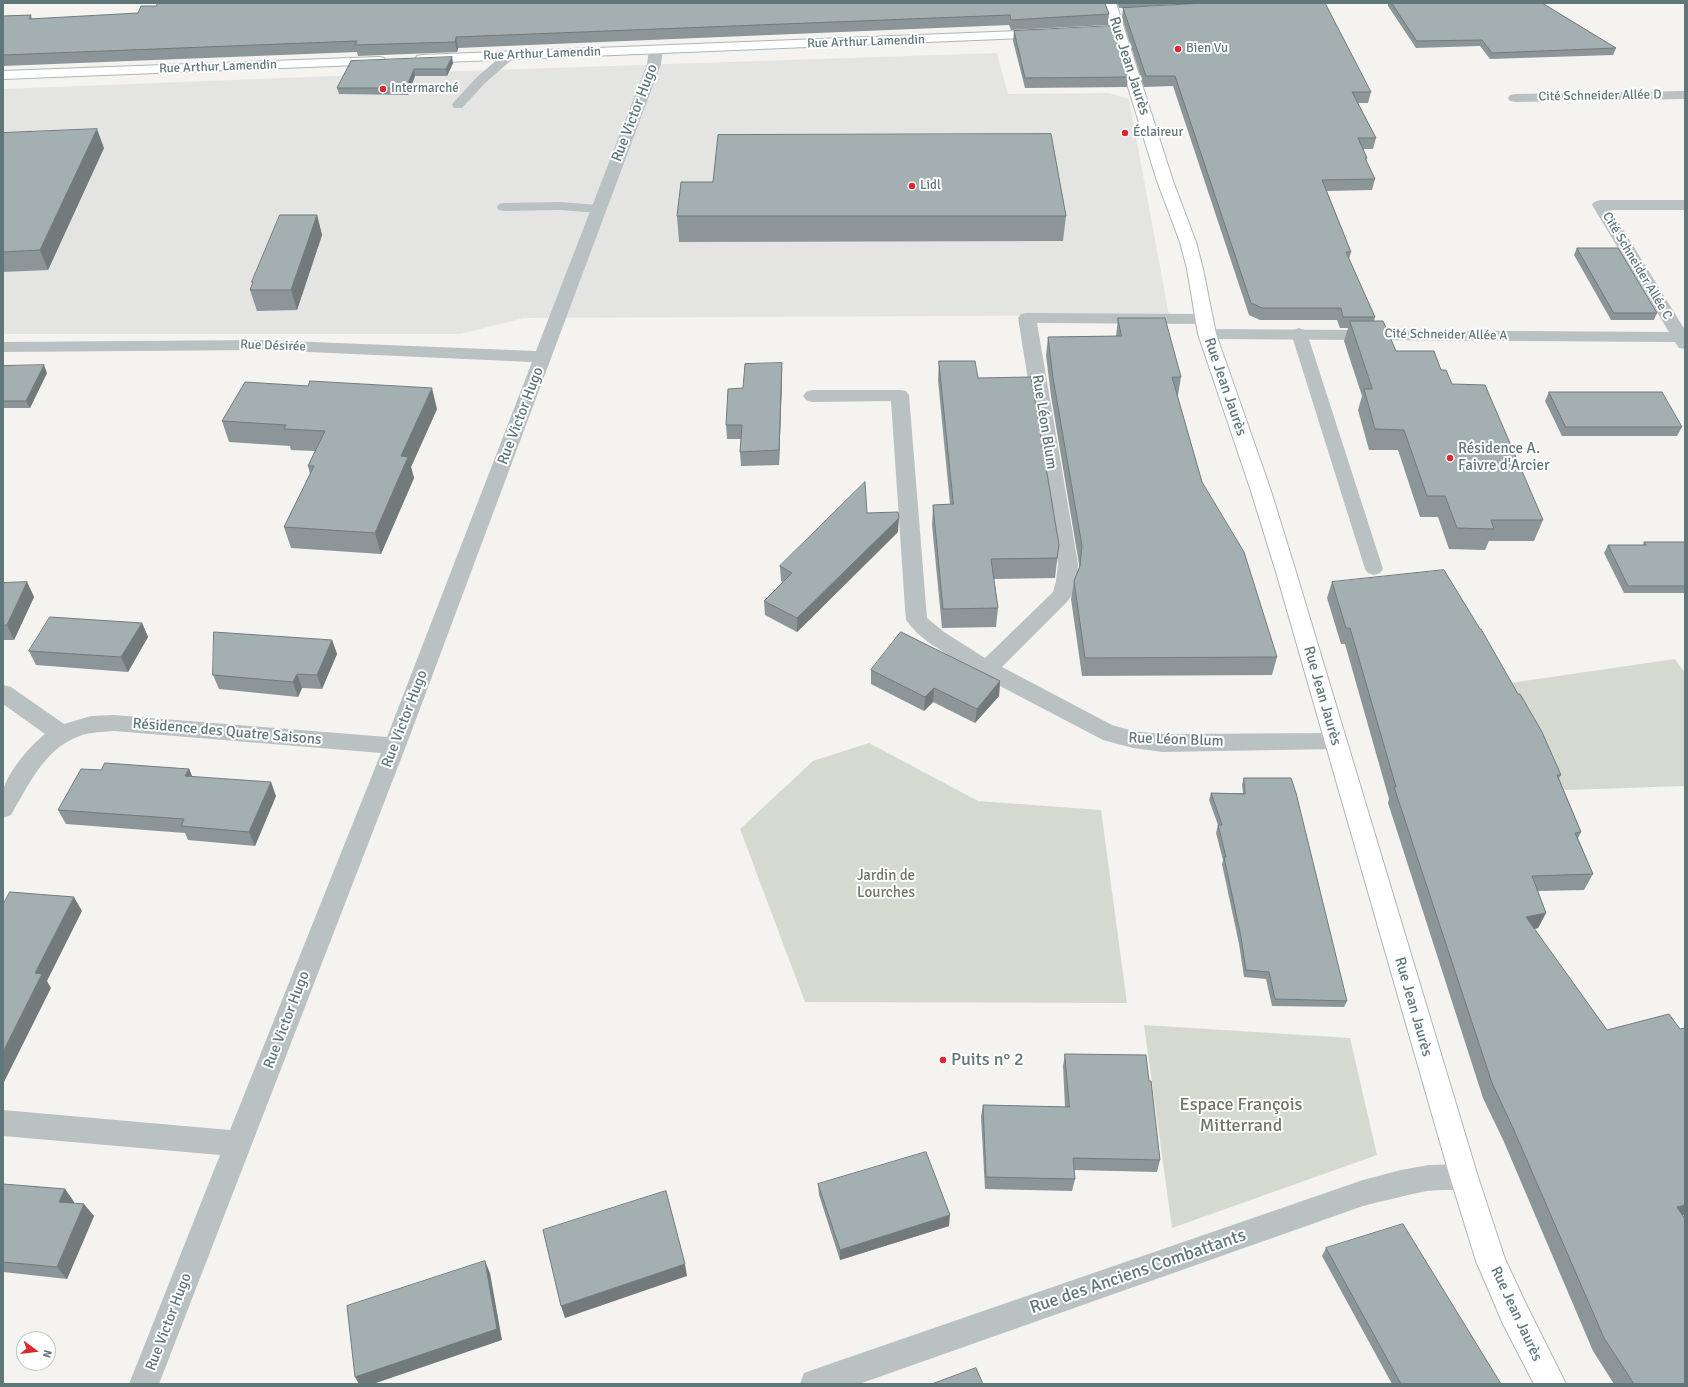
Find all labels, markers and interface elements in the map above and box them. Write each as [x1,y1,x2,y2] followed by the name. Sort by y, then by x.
[1105,15,1153,117] street label: Rue Jean Jaurès
[807,32,925,52] street label: Rue Arthur Lamendin
[1186,41,1228,57] place label: Bien Vu
[483,44,601,64] street label: Rue Arthur Lamendin
[1173,44,1183,54] marker: Bien Vu
[159,57,277,77] street label: Rue Arthur Lamendin
[608,62,662,164] street label: Rue Victor Hugo
[391,81,459,97] place label: Intermarché
[378,84,388,94] marker: Intermarché
[1538,87,1662,105] street label: Cité Schneider Allée D
[1133,125,1183,141] place label: Éclaireur
[1120,128,1130,138] marker: Éclaireur
[920,178,941,194] place label: Lidl
[907,181,917,191] marker: Lidl
[1599,209,1675,323] street label: Cité Schneider Allée C
[1385,326,1507,344] street label: Cité Schneider Allée A
[1200,336,1250,438] street label: Rue Jean Jaurès
[240,337,306,355] street label: Rue Désirée
[494,365,548,467] street label: Rue Victor Hugo
[1028,373,1060,471] street label: Rue Léon Blum
[1458,440,1549,475] place label: Résidence A. Faivre d'Arcier
[1445,453,1455,463] marker: Résidence A. Faivre d'Arcier
[1299,644,1345,748] street label: Rue Jean Jaurès
[378,668,432,770] street label: Rue Victor Hugo
[132,715,322,749] street label: Résidence des Quatre Saisons
[1128,729,1224,751] street label: Rue Léon Blum
[857,867,915,902] park label: Jardin de Lourches
[1390,955,1436,1059] street label: Rue Jean Jaurès
[260,969,314,1071] street label: Rue Victor Hugo
[951,1049,1024,1071] place label: Puits n° 2
[938,1055,948,1065] marker: Puits n° 2
[1180,1094,1302,1136] park label: Espace François Mitterrand
[1027,1225,1249,1319] street label: Rue des Anciens Combattants
[1486,1264,1546,1364] street label: Rue Jean Jaurès
[142,1271,196,1373] street label: Rue Victor Hugo
[16,1331,56,1371] north arrow
[40,1349,54,1359] text: N

